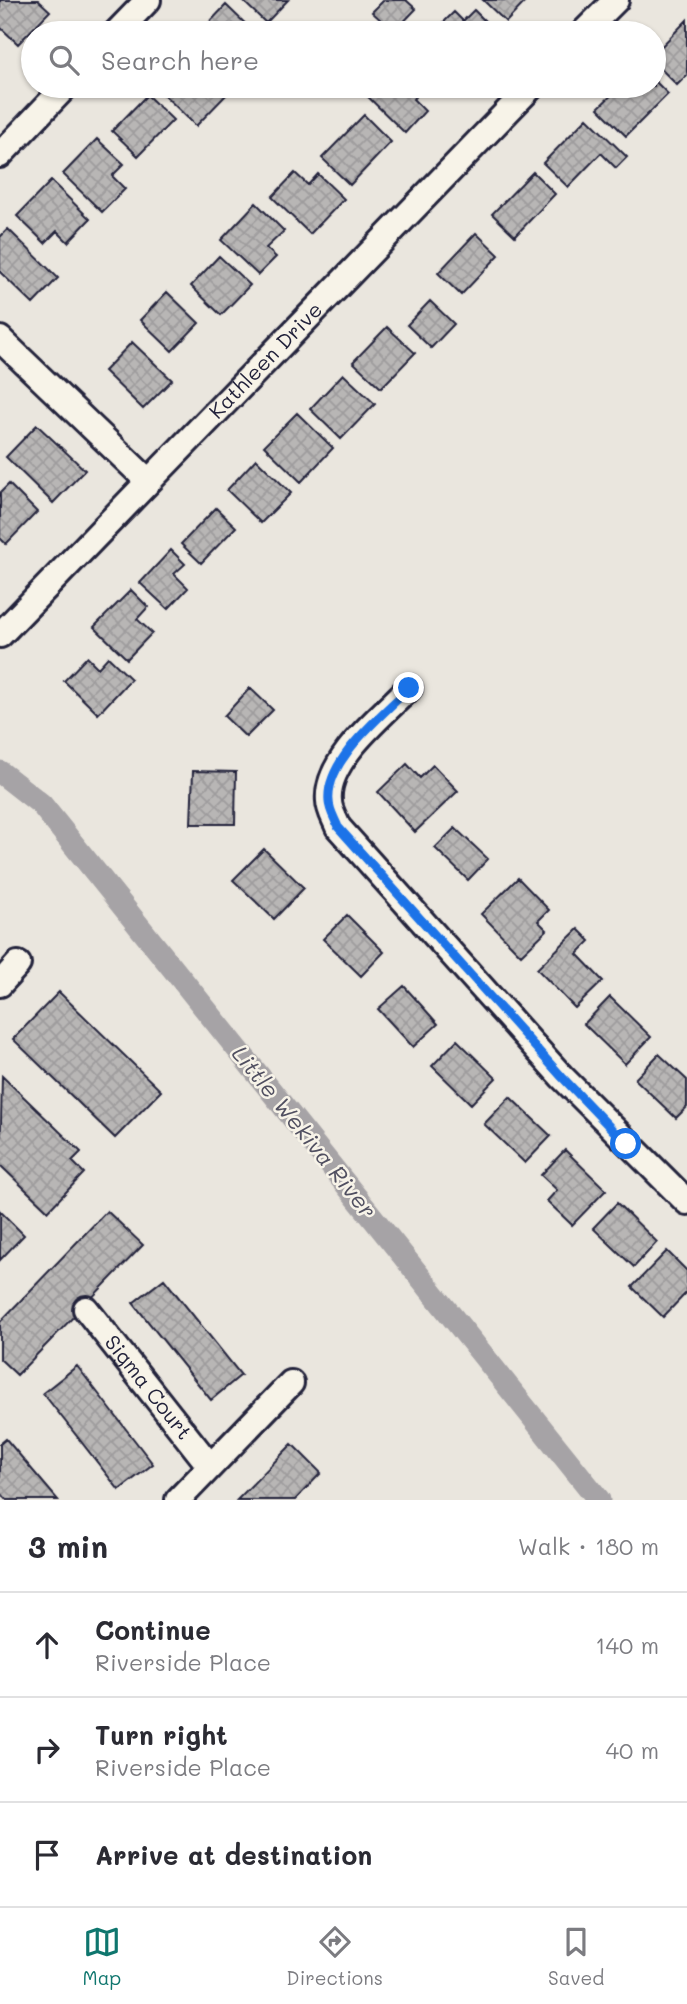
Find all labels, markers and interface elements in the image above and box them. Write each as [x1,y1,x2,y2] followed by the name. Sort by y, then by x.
[21,21,666,98] search box
[45,41,83,79] icon: search
[101,43,259,77] text: Search here
[202,296,327,424] street label: Kathleen Drive
[393,672,424,703] route end
[226,1039,384,1224] water label: Little Wekiva River
[610,1128,641,1159] route start
[100,1329,199,1444] street label: Sigma Court
[28,1526,108,1566] text: 3 min
[518,1531,659,1561] text: Walk · 180 m
[95,1613,211,1647] text: Continue
[28,1626,66,1664] icon: ahead
[595,1630,659,1660] text: 140 m
[95,1647,271,1677] text: Riverside Place
[95,1718,228,1752] text: Turn right
[28,1731,66,1769] icon: right
[606,1735,659,1765] text: 40 m
[95,1752,271,1782] text: Riverside Place
[28,1836,66,1874] icon: arrive
[95,1838,372,1872] text: Arrive at destination
[83,1923,121,1990] tab: Map
[286,1923,383,1990] tab: Directions
[548,1923,604,1990] tab: Saved

